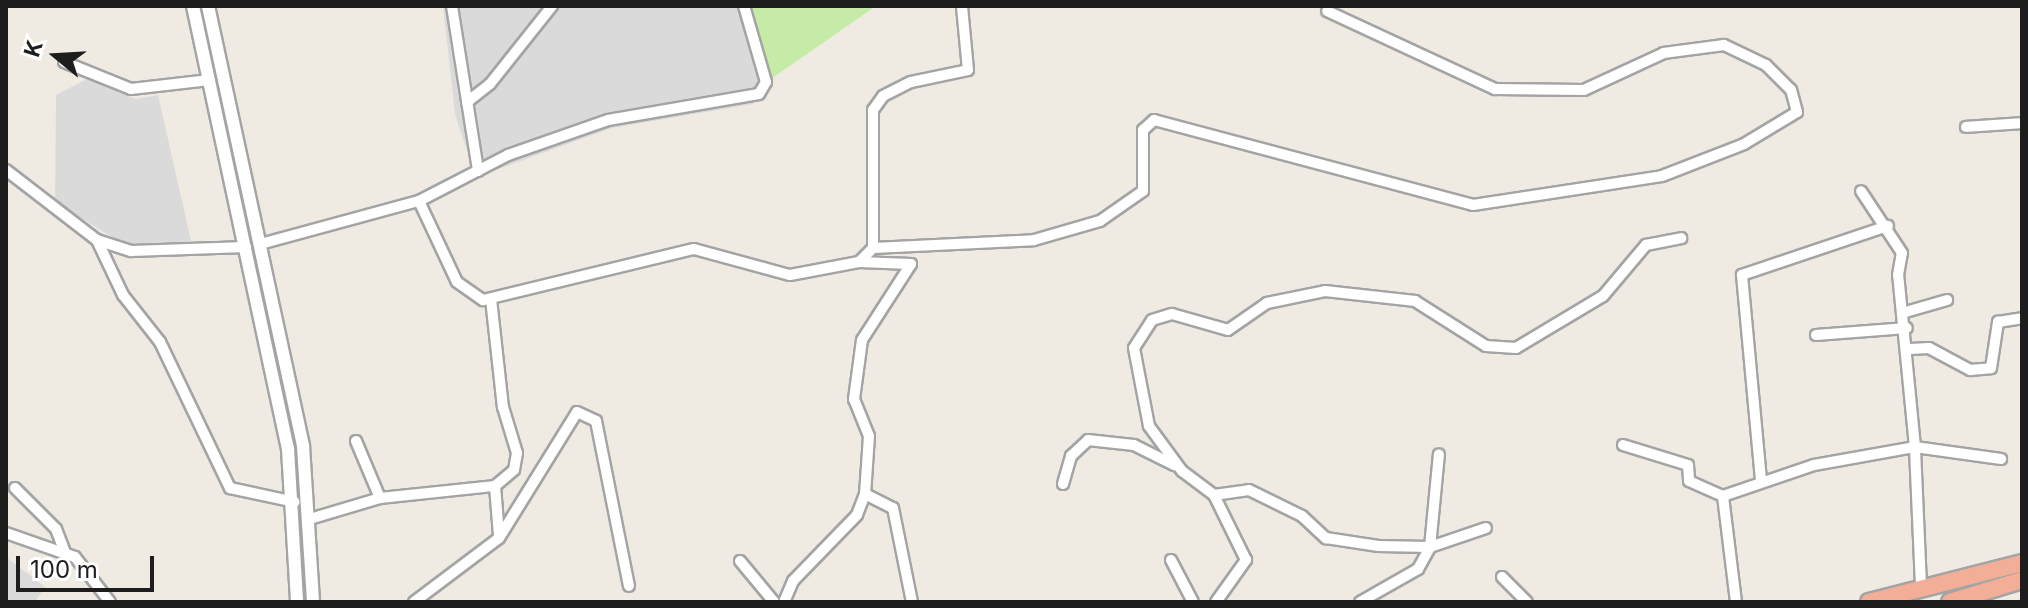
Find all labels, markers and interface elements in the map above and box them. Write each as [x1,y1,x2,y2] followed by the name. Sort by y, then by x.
[16,16,96,96] north arrow
[18,37,48,60] text: K
[20,540,158,590] scale bar
[30,555,98,584] text: 100 m

